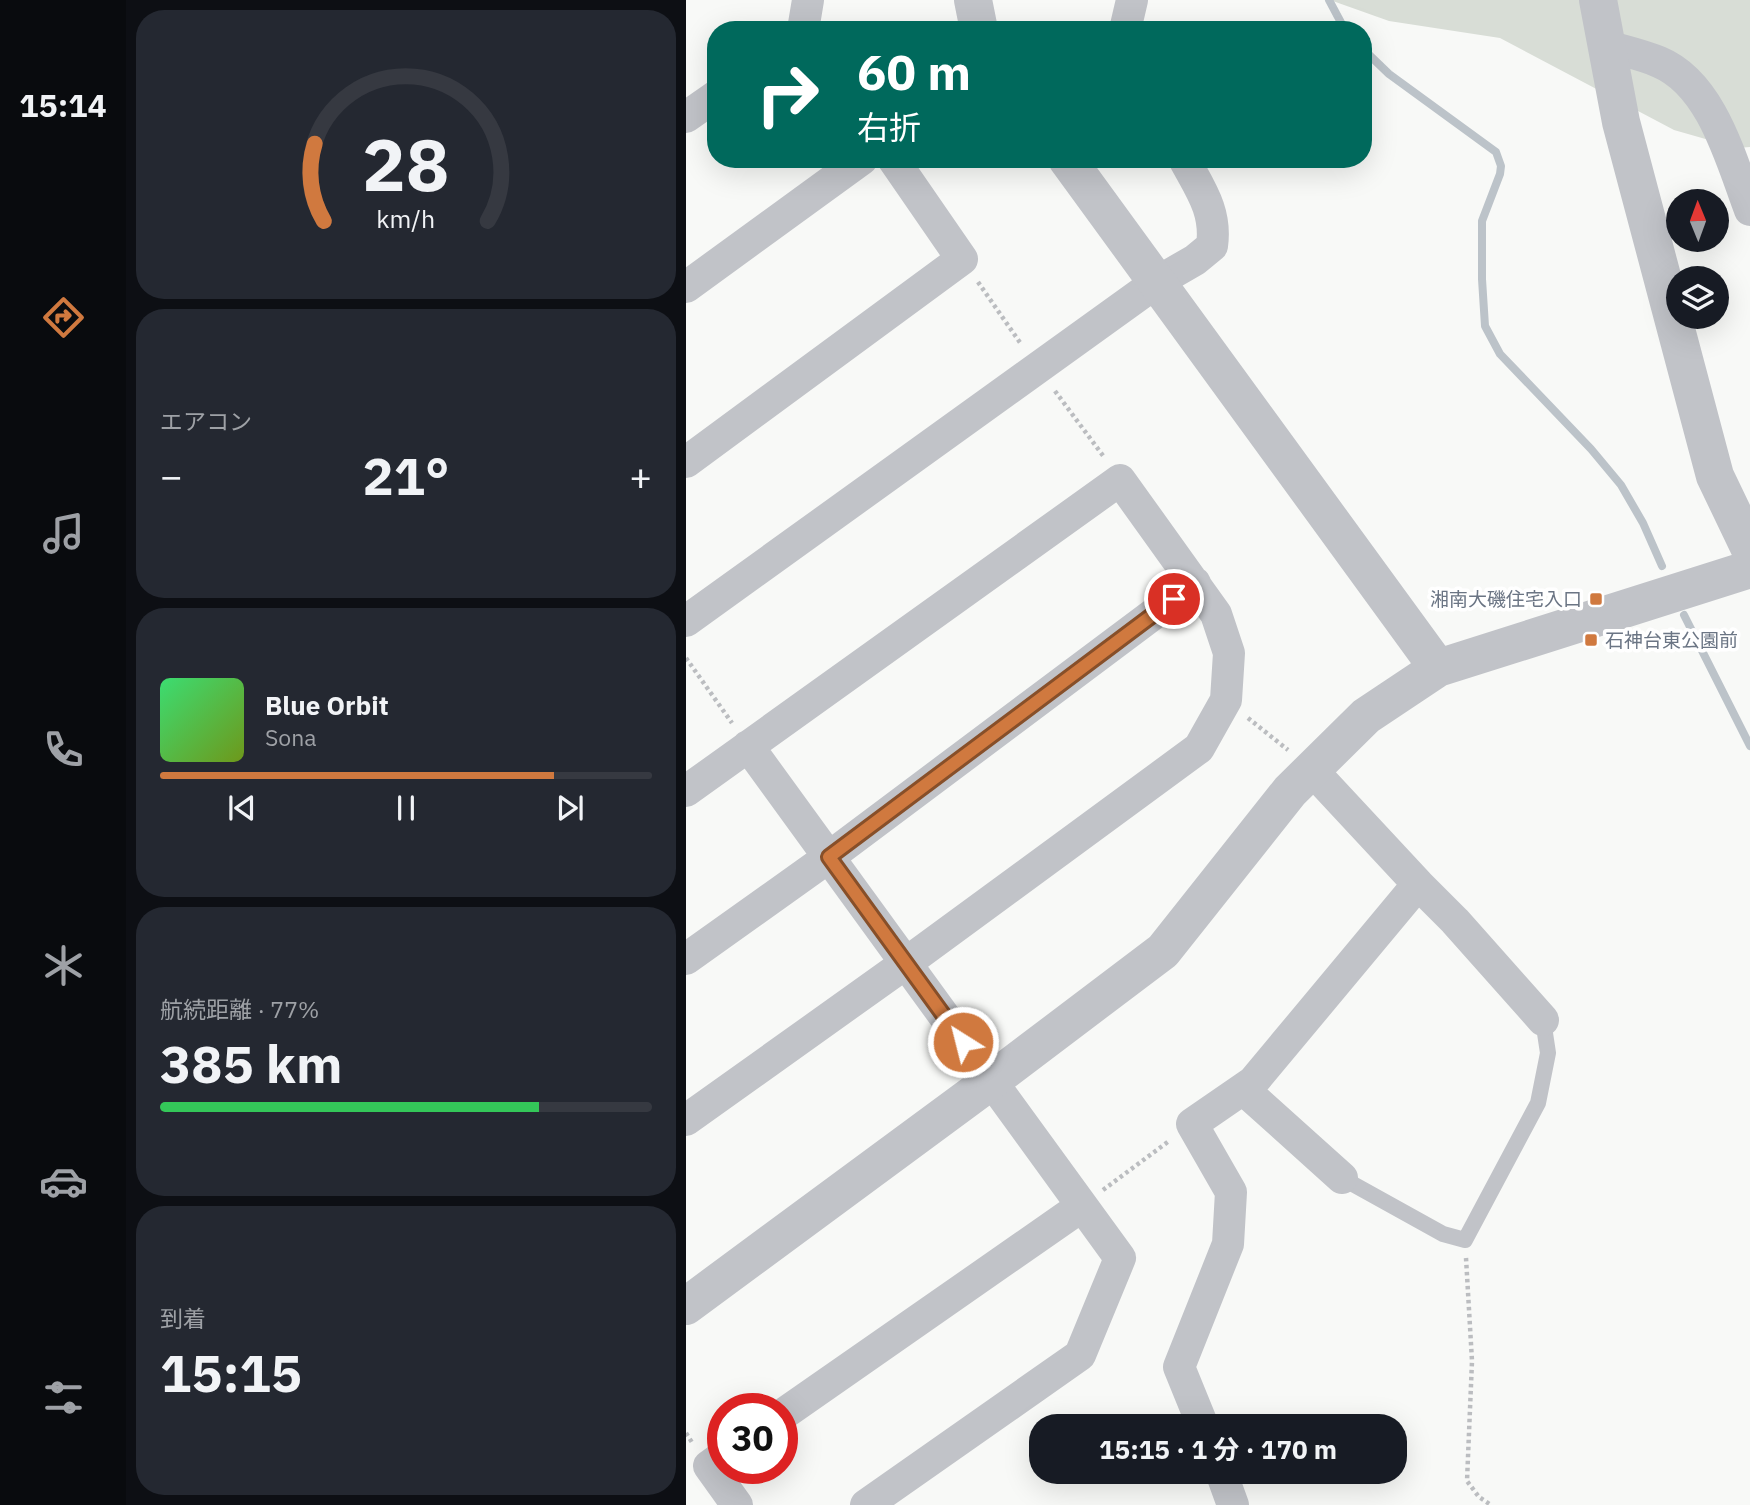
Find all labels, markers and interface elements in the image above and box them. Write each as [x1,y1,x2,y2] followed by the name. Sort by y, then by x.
[857,40,971,103] text: 60 m
[742,49,833,140] icon: right
[19,84,107,126] text: 15:14
[857,106,921,148] text: 右折
[362,116,450,211] text: 28
[1666,189,1729,252] north arrow
[1666,189,1729,329] map controls
[377,201,435,234] text: km/h
[1666,266,1729,329] button: layers
[39,293,88,342] icon: directions
[160,406,252,436] text: エアコン
[363,442,449,509] text: 21°
[160,451,183,500] text: −
[629,451,652,500] text: +
[39,509,88,558] icon: music
[1144,569,1204,629] pin
[1155,580,1193,618] icon: arrive
[1430,587,1582,611] place label: 湘南大磯住宅入口
[1588,591,1604,607] marker: 湘南大磯住宅入口
[1605,628,1738,652] place label: 石神台東公園前
[1583,632,1599,648] marker: 石神台東公園前
[265,688,389,722] text: Blue Orbit
[265,722,317,752] text: Sona
[39,725,88,774] icon: phone
[223,789,261,827] icon: previous
[387,789,425,827] icon: pause
[551,789,589,827] icon: next
[39,941,88,990] icon: climate
[160,994,319,1024] text: 航続距離 · 77%
[926,1005,1000,1079] position arrow
[160,1030,342,1097] text: 385 km
[39,1157,88,1206] icon: car
[160,1303,206,1333] text: 到着
[160,1339,302,1406] text: 15:15
[39,1373,88,1422] icon: filters
[707,1393,798,1484] speed limit sign: 30
[1099,1432,1337,1466] text: 15:15 · 1 分 · 170 m

